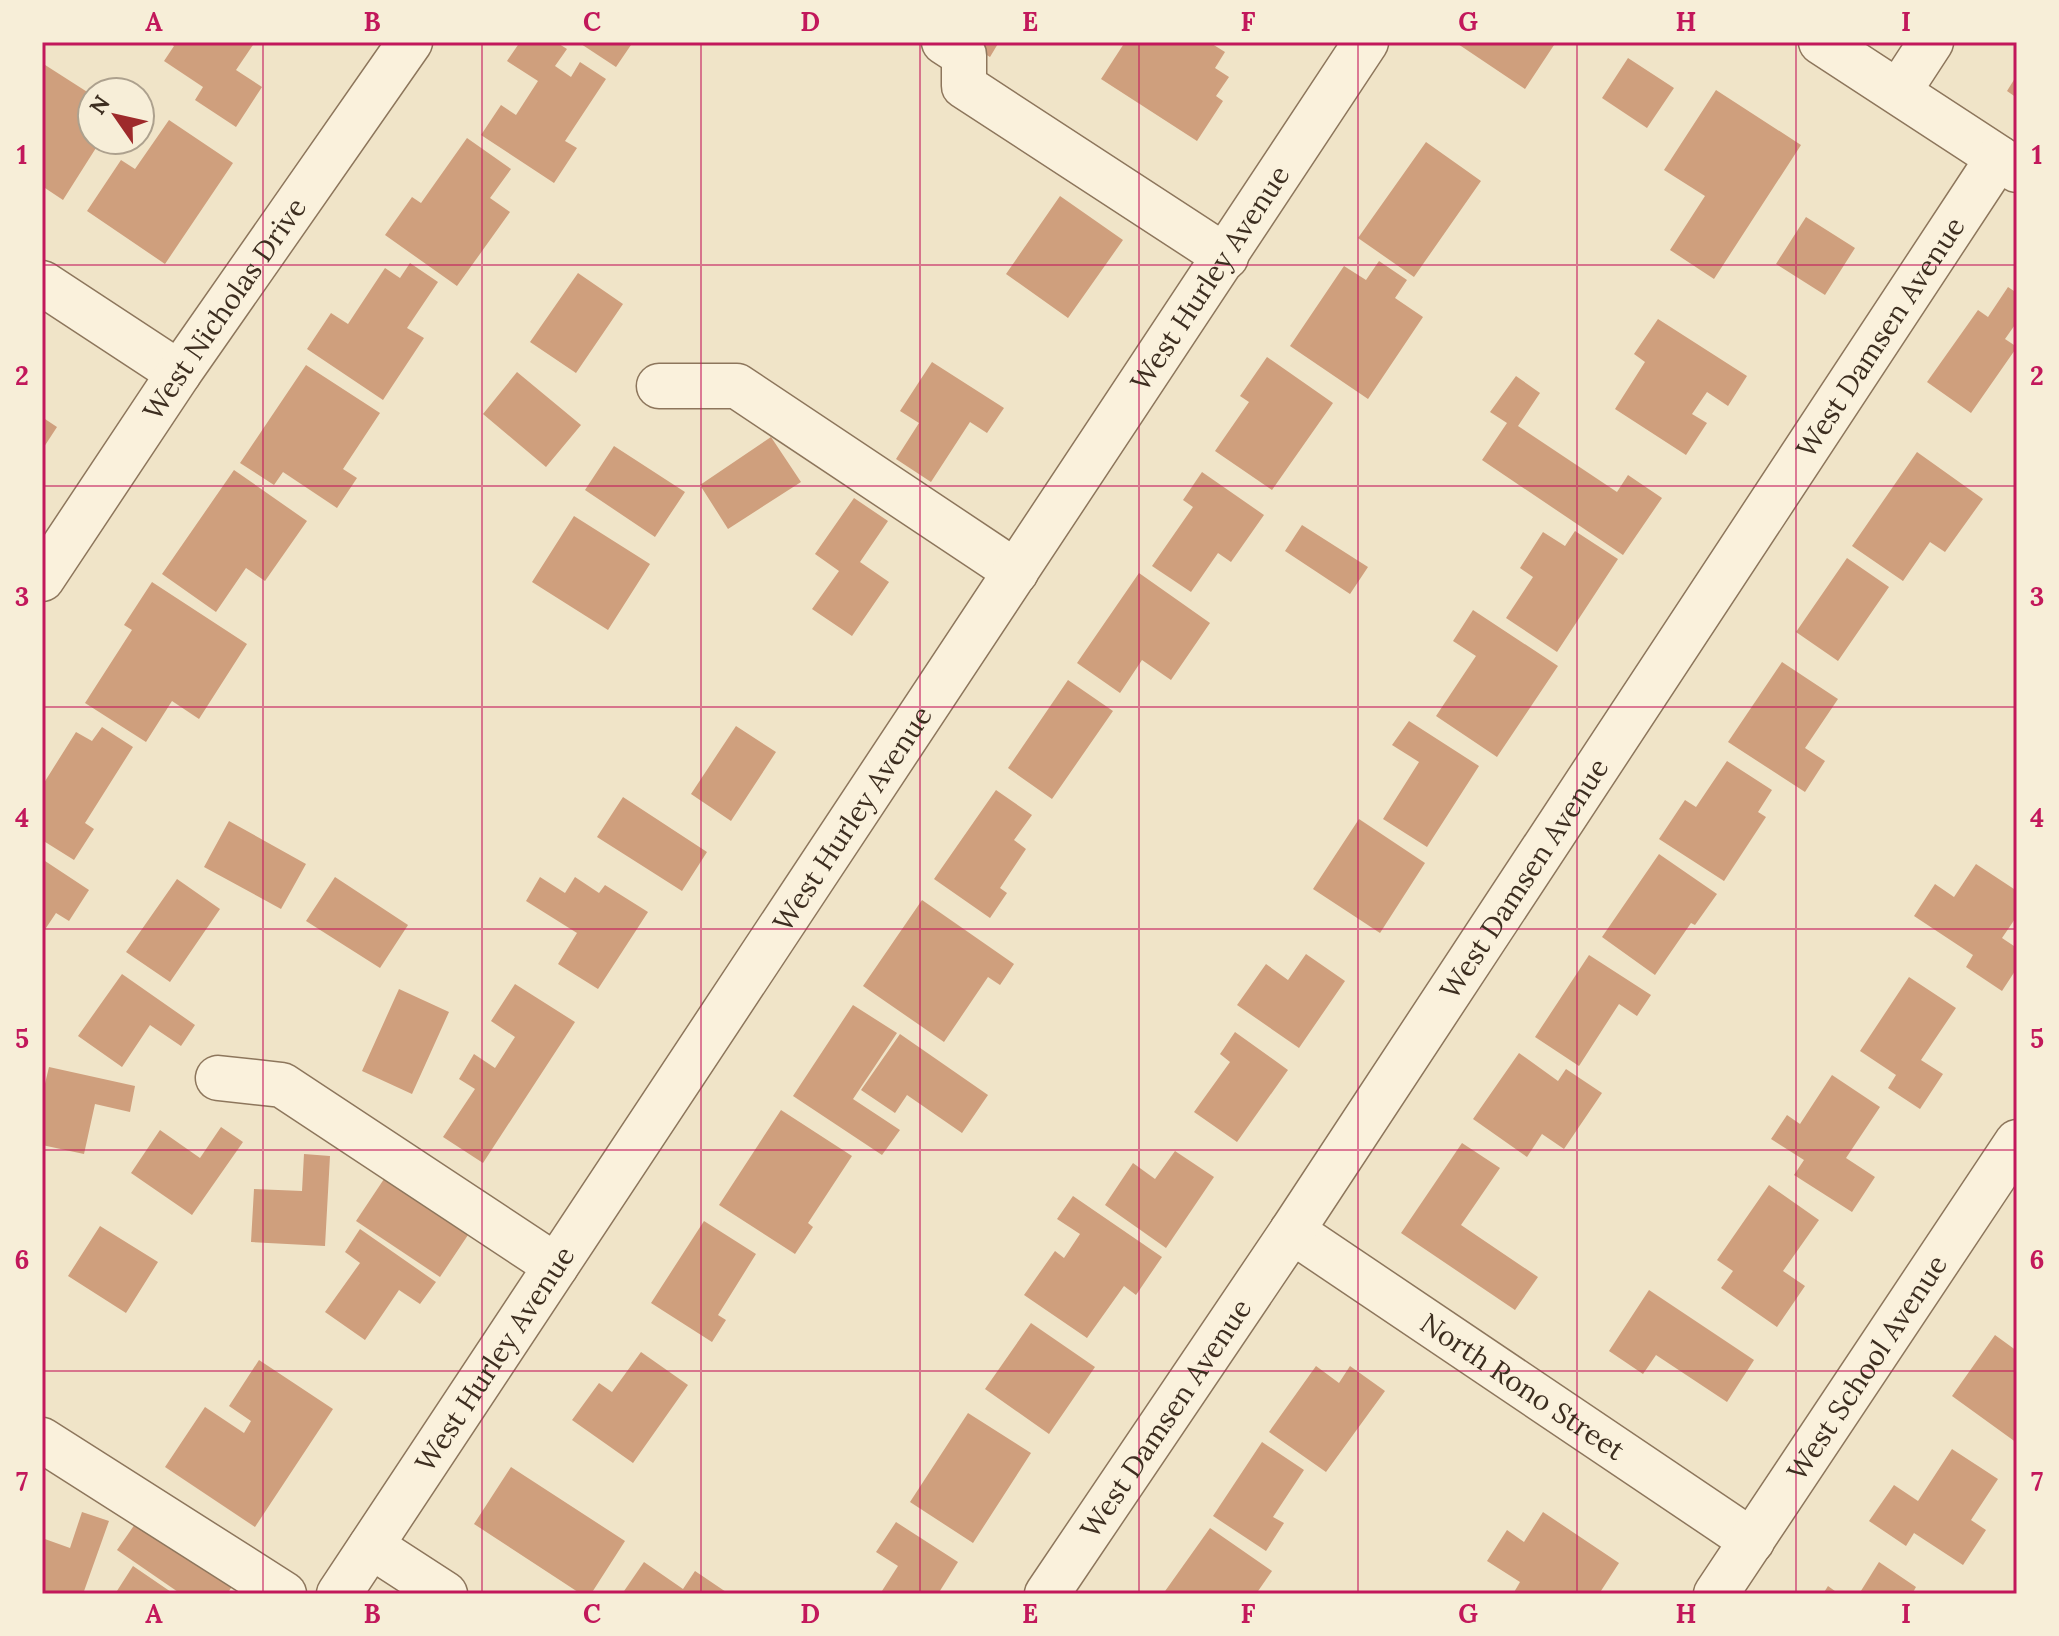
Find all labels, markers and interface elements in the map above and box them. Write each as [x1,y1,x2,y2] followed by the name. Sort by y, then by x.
[145,5,163,38] text: A
[363,5,381,38] text: B
[583,5,601,38] text: C
[800,5,820,38] text: D
[1022,5,1038,38] text: E
[1241,5,1256,38] text: F
[1458,5,1478,38] text: G
[1676,5,1696,38] text: H
[1901,5,1911,38] text: I
[76,76,156,156] north arrow
[83,90,116,120] text: N
[17,138,27,171] text: 1
[2032,138,2042,171] text: 1
[1122,158,1297,398] street label: West Hurley Avenue
[135,190,314,427] street label: West Nicholas Drive
[1788,210,1972,464] street label: West Damsen Avenue
[15,359,29,392] text: 2
[2030,359,2044,392] text: 2
[15,580,29,613] text: 3
[2030,580,2044,613] text: 3
[765,699,940,938] street label: West Hurley Avenue
[1432,751,1616,1006] street label: West Damsen Avenue
[15,801,29,834] text: 4
[2030,801,2044,834] text: 4
[15,1022,29,1055] text: 5
[2030,1022,2044,1055] text: 5
[407,1239,582,1478] street label: West Hurley Avenue
[15,1243,29,1276] text: 6
[2030,1243,2044,1276] text: 6
[1779,1248,1955,1487] street label: West School Avenue
[1072,1292,1259,1545] street label: West Damsen Avenue
[1413,1305,1632,1468] street label: North Rono Street
[16,1465,28,1498] text: 7
[2031,1465,2043,1498] text: 7
[145,1597,163,1630] text: A
[363,1597,381,1630] text: B
[583,1597,601,1630] text: C
[800,1597,820,1630] text: D
[1022,1597,1038,1630] text: E
[1241,1597,1256,1630] text: F
[1458,1597,1478,1630] text: G
[1676,1597,1696,1630] text: H
[1901,1597,1911,1630] text: I

